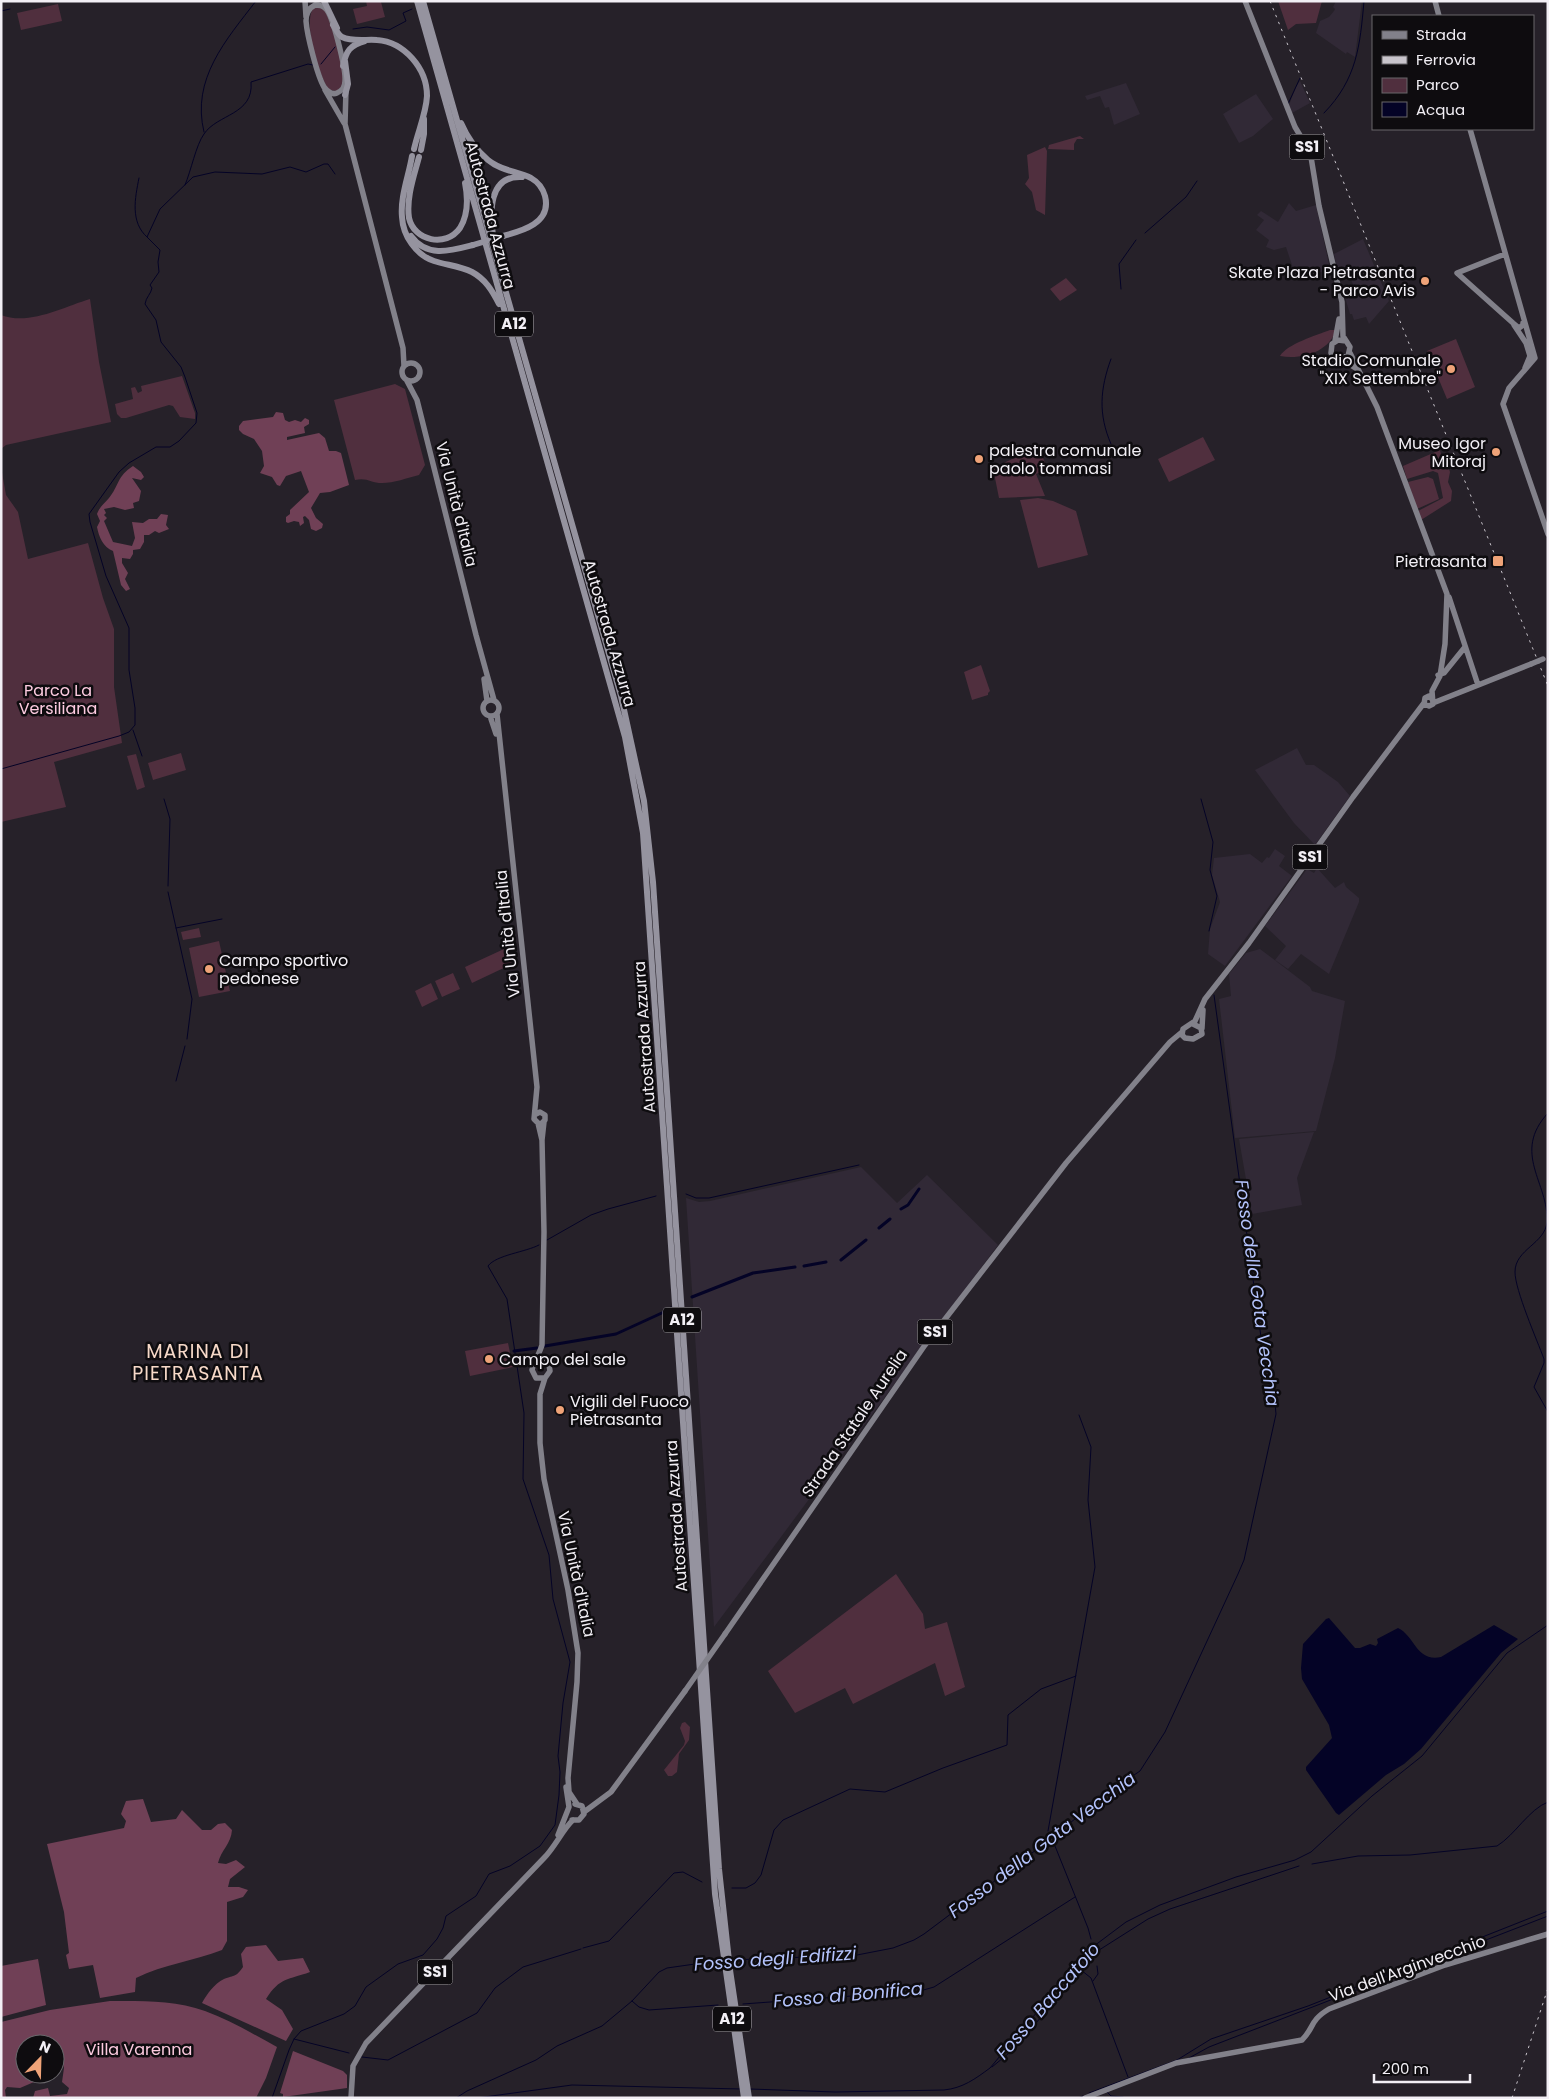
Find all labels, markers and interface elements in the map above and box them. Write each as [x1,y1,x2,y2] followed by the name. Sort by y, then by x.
[1372,15,1534,130] legend
[1416,24,1466,45] text: Strada
[1416,49,1476,70] text: Ferrovia
[1416,74,1459,95] text: Parco
[1416,99,1465,120] text: Acqua
[1290,134,1324,160] road number: SS1
[460,139,521,292] street label: Autostrada Azzurra
[1228,261,1415,302] place label: Skate Plaza Pietrasanta - Parco Avis
[1419,275,1431,287] marker: Skate Plaza Pietrasanta - Parco Avis
[495,312,533,336] road number: A12
[1301,349,1441,390] place label: Stadio Comunale "XIX Settembre"
[1445,363,1457,375] marker: Stadio Comunale "XIX Settembre"
[1398,432,1486,473] place label: Museo Igor Mitoraj
[430,439,483,569] street label: Via Unità d'Italia
[989,439,1141,480] place label: palestra comunale paolo tommasi
[1490,446,1502,458] marker: Museo Igor Mitoraj
[973,453,985,465] marker: palestra comunale paolo tommasi
[1395,550,1487,573] place label: Pietrasanta
[1491,554,1505,568] marker: Pietrasanta
[577,557,642,710] street label: Autostrada Azzurra
[19,679,97,720] park label: Parco La Versiliana
[1292,844,1328,870] road number: SS1
[489,869,526,999] street label: Via Unità d'Italia
[219,949,348,990] place label: Campo sportivo pedonese
[628,960,661,1114] street label: Autostrada Azzurra
[203,963,215,975] marker: Campo sportivo pedonese
[1229,1178,1286,1408] water label: Fosso della Gota Vecchia
[663,1308,701,1332] road number: A12
[918,1320,952,1344] road number: SS1
[132,1338,264,1387] district label: MARINA DI PIETRASANTA
[796,1345,913,1502] street label: Strada Statale Aurelia
[499,1348,626,1371] place label: Campo del sale
[483,1353,495,1365] marker: Campo del sale
[570,1390,689,1431] place label: Vigili del Fuoco Pietrasanta
[554,1404,566,1416] marker: Vigili del Fuoco Pietrasanta
[660,1439,693,1593] street label: Autostrada Azzurra
[552,1509,601,1639] street label: Via Unità d'Italia
[943,1766,1141,1923] water label: Fosso della Gota Vecchia
[1325,1929,1489,2008] street label: Via dell'Arginvecchio
[990,1937,1105,2065] water label: Fosso Baccatoio
[693,1940,858,1977] water label: Fosso degli Edifizzi
[418,1960,452,1984] road number: SS1
[772,1976,924,2013] water label: Fosso di Bonifica
[713,2006,751,2032] road number: A12
[15,2034,65,2084] north arrow
[36,2036,54,2058] text: N
[86,2038,192,2061] park label: Villa Varenna
[1374,2052,1470,2084] scale bar
[1382,2058,1429,2079] text: 200 m

